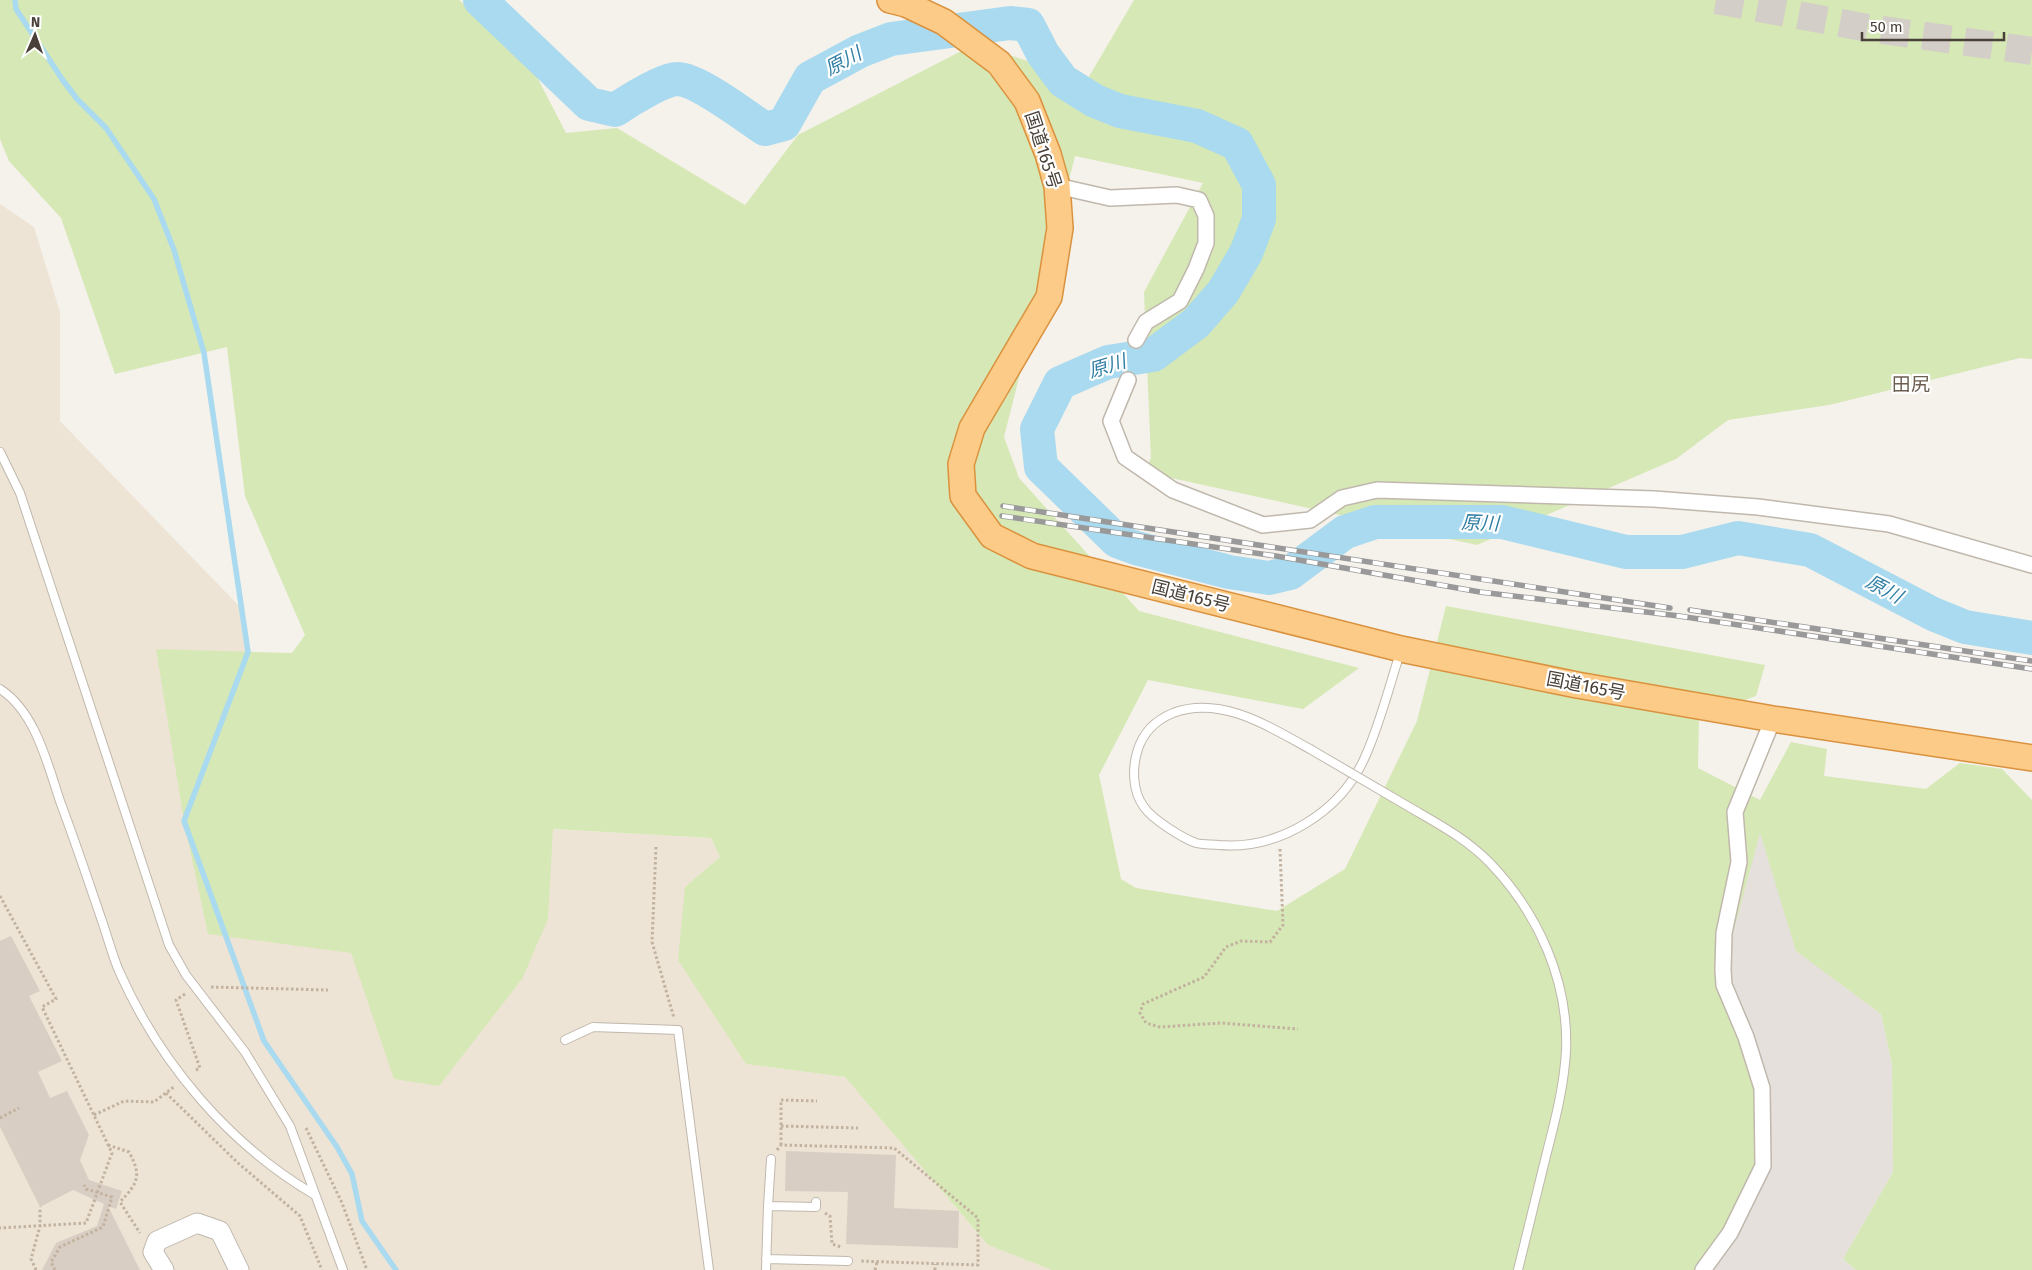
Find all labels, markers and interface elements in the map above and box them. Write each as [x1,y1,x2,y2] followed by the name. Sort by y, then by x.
[10,10,60,60] north arrow
[1862,10,2004,42] scale bar
[30,14,40,31] text: N
[1870,18,1903,36] text: 50 m
[821,41,867,80] water label: 原川
[1020,108,1066,192] street label: 国道165号
[1085,349,1130,383] water label: 原川
[1892,373,1930,396] district label: 田尻
[1461,511,1501,535] water label: 原川
[1862,570,1908,609] water label: 原川
[1149,576,1233,616] street label: 国道165号
[1544,668,1628,704] street label: 国道165号

